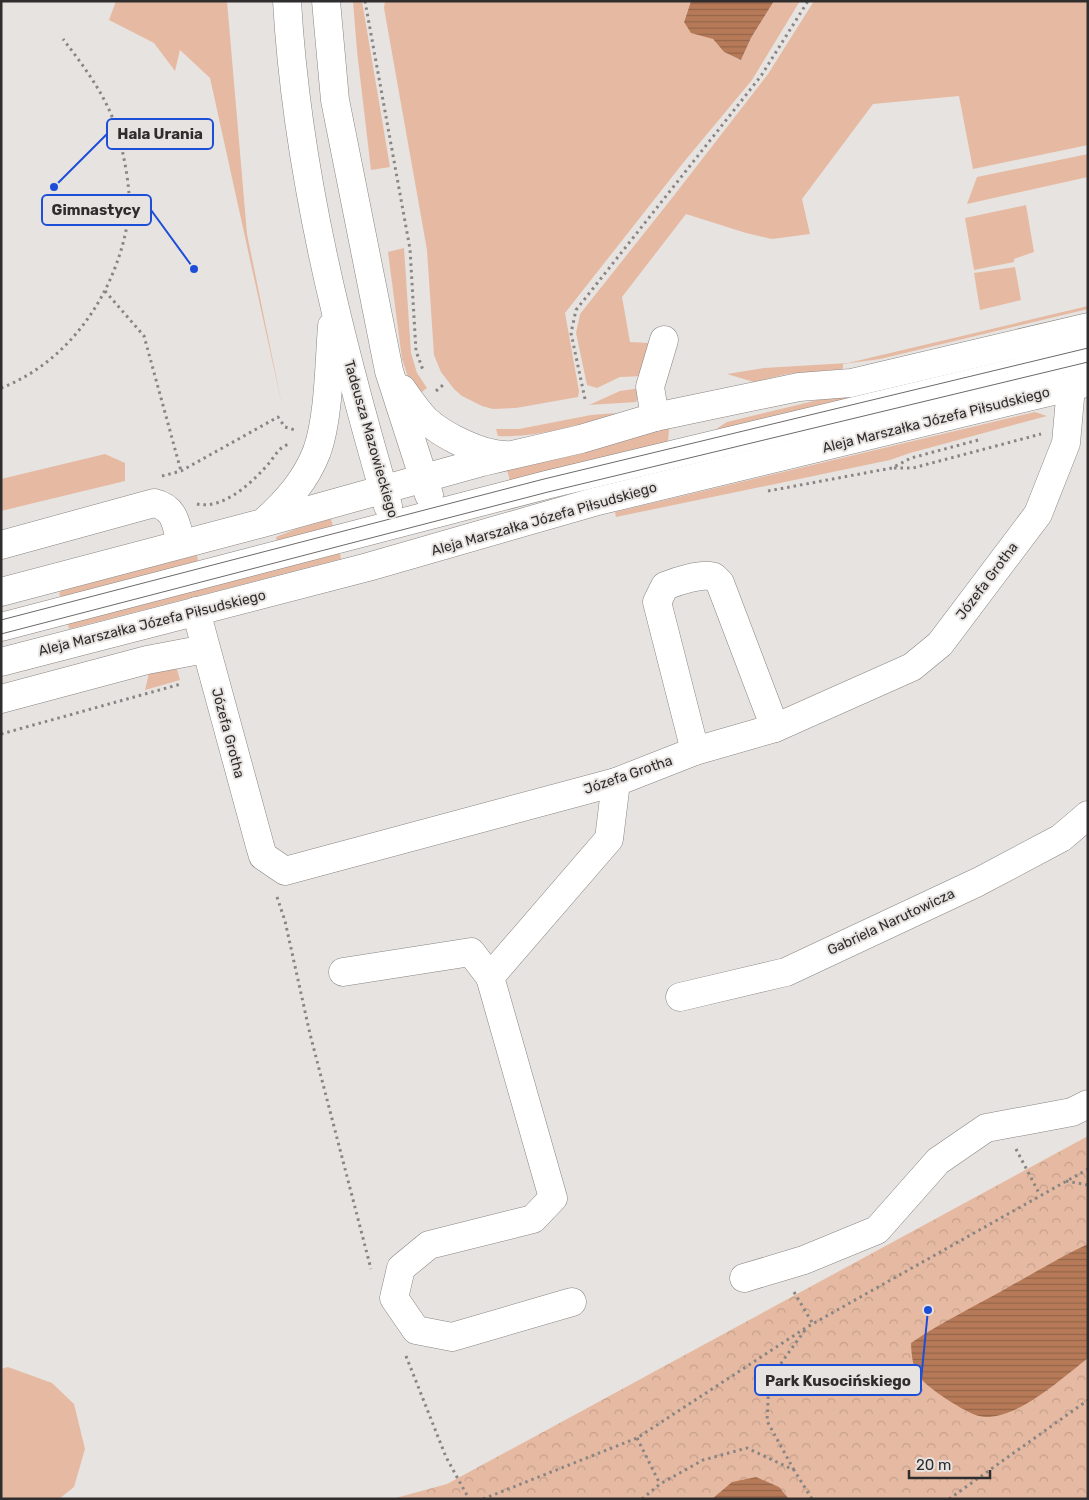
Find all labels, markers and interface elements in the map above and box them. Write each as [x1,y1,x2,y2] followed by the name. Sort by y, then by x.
[107,119,213,149] callout: Hala Urania
[117,125,203,143] text: Hala Urania
[42,195,151,225] callout: Gimnastycy
[52,201,140,219] text: Gimnastycy
[340,358,402,520] street label: Tadeusza Mazowieckiego
[821,383,1051,457] street label: Aleja Marszałka Józefa Piłsudskiego
[429,479,659,559] street label: Aleja Marszałka Józefa Piłsudskiego
[952,539,1022,623] street label: Józefa Grotha
[37,586,267,660] street label: Aleja Marszałka Józefa Piłsudskiego
[208,686,248,780] street label: Józefa Grotha
[581,752,675,798] street label: Józefa Grotha
[825,885,957,959] street label: Gabriela Narutowicza
[755,1365,921,1395] callout: Park Kusocińskiego
[765,1372,911,1390] text: Park Kusocińskiego
[909,1448,990,1480] scale bar
[916,1456,951,1474] text: 20 m

